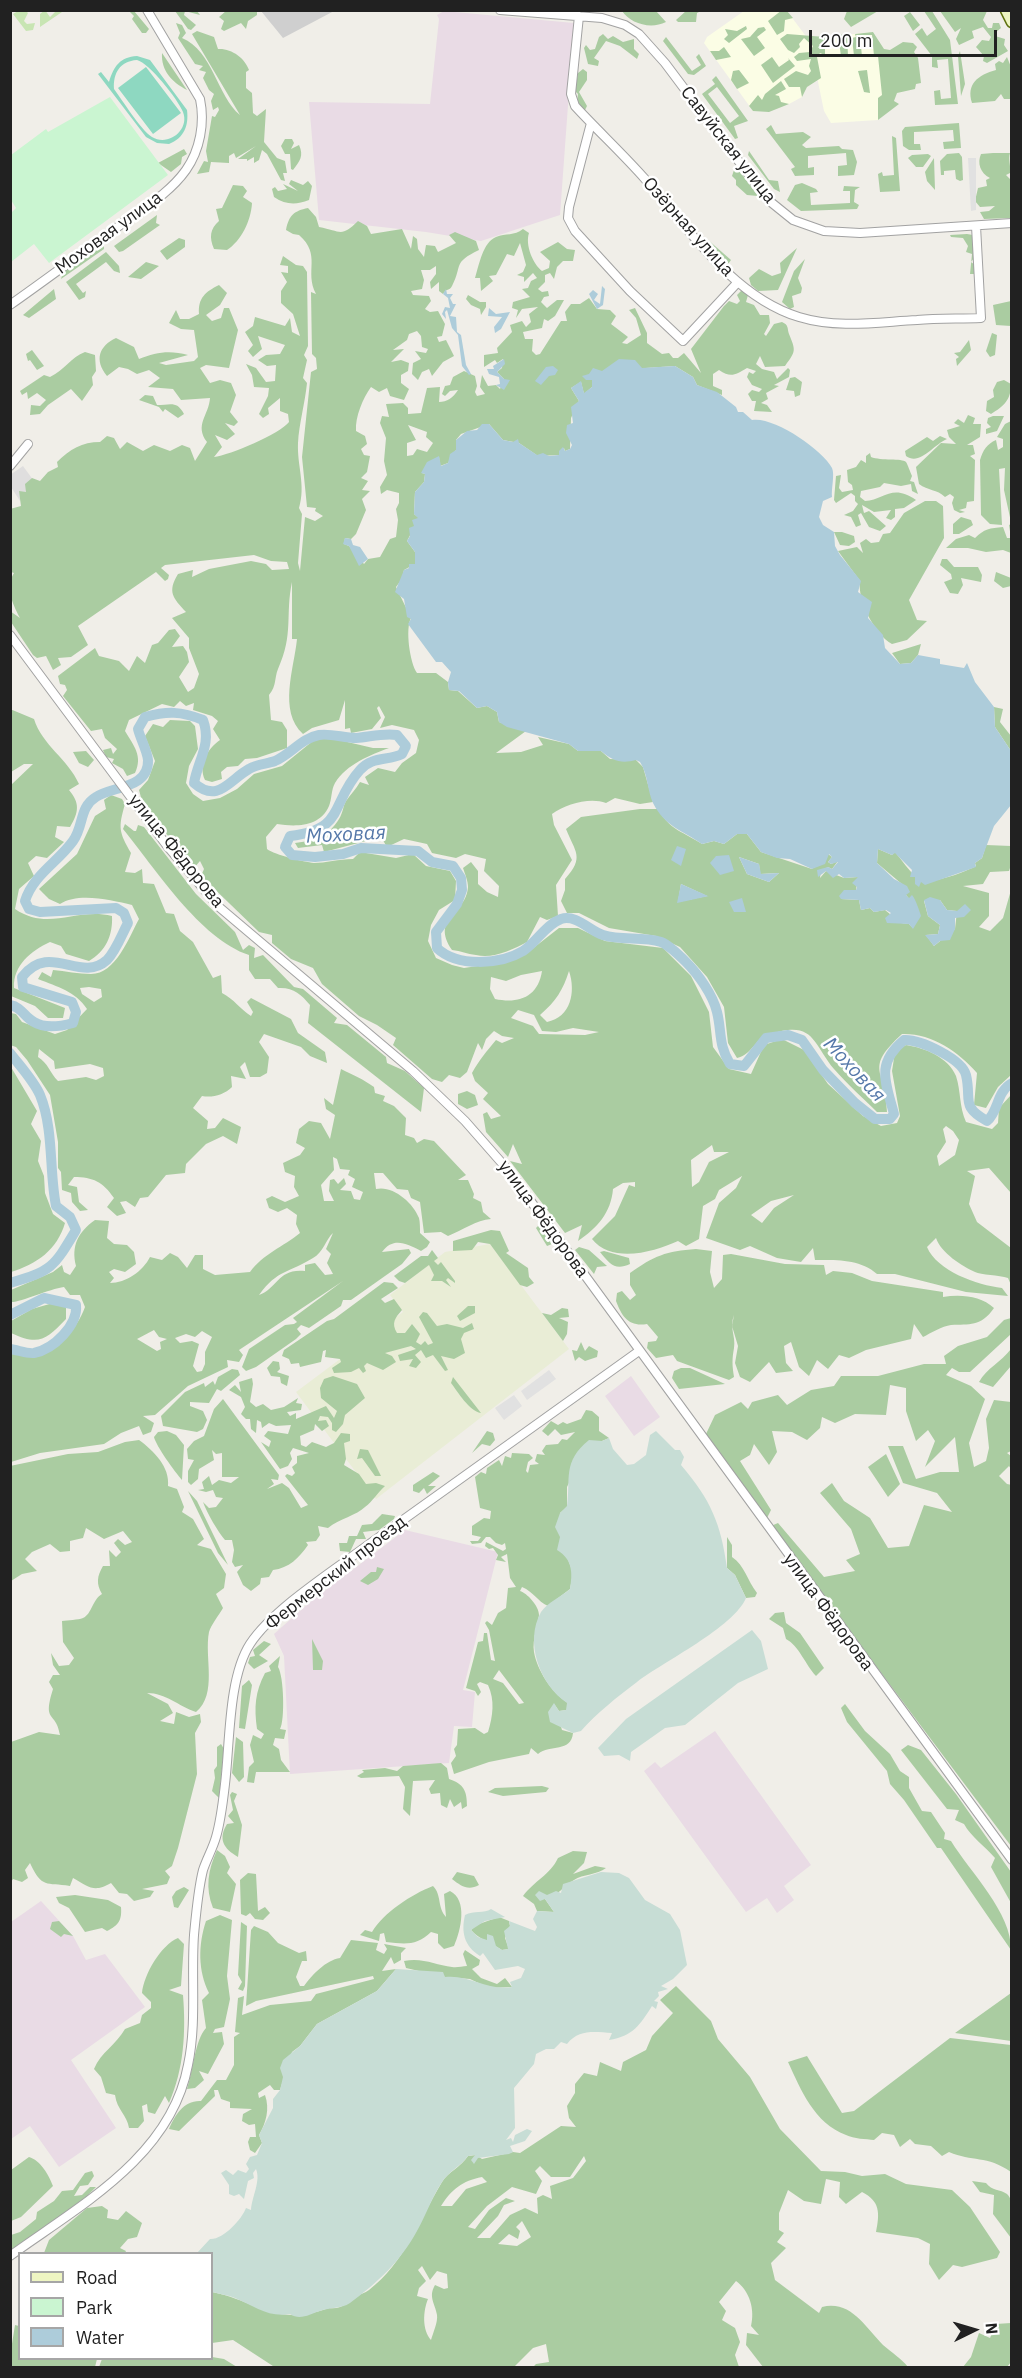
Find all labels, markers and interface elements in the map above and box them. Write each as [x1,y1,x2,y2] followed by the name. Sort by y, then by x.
[812,18,1000,56] scale bar
[820,29,872,52] text: 200 m
[676,82,780,208] street label: Савуйская улица
[638,173,738,281] street label: Озёрная улица
[51,187,167,279] street label: Моховая улица
[124,790,228,912] street label: улица Фёдорова
[305,821,387,849] water label: Моховая
[818,1033,890,1107] water label: Моховая
[493,1156,593,1282] street label: улица Фёдорова
[261,1511,411,1635] street label: Фермерский проезд
[778,1549,878,1675] street label: улица Фёдорова
[18,2252,213,2360] legend
[76,2266,117,2289] text: Road
[76,2296,112,2319] text: Park
[944,2300,1004,2360] north arrow
[981,2322,1002,2335] text: N
[76,2326,124,2349] text: Water

